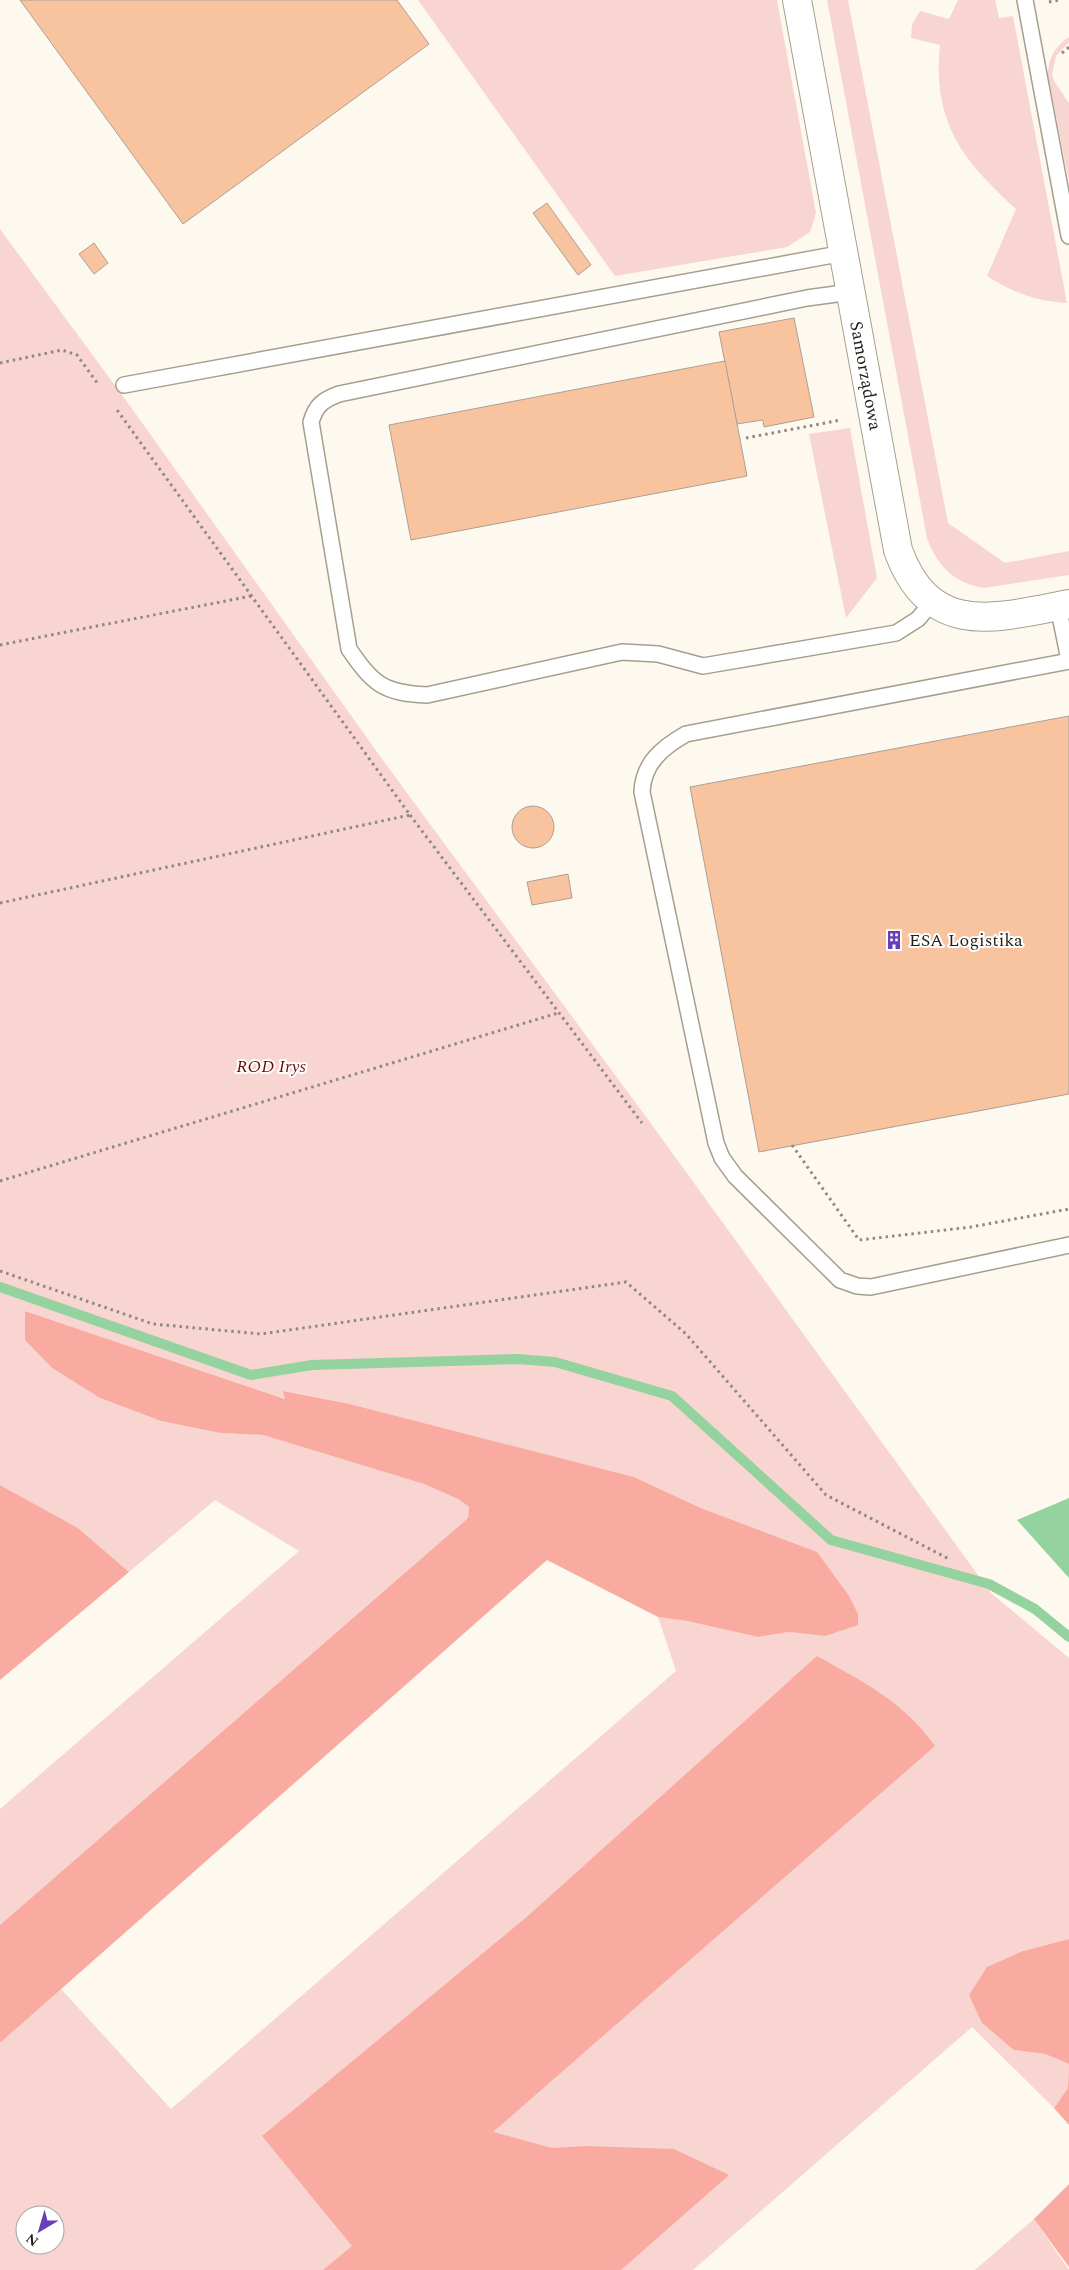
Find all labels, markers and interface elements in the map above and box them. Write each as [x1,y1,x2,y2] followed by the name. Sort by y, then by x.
[843,319,889,433] street label: Samorządowa
[909,927,1023,954] place label: ESA Logistika
[883,929,905,951] building icon: ESA Logistika
[236,1053,306,1080] park label: ROD Irys
[15,2205,65,2255] north arrow
[21,2228,43,2252] text: N

